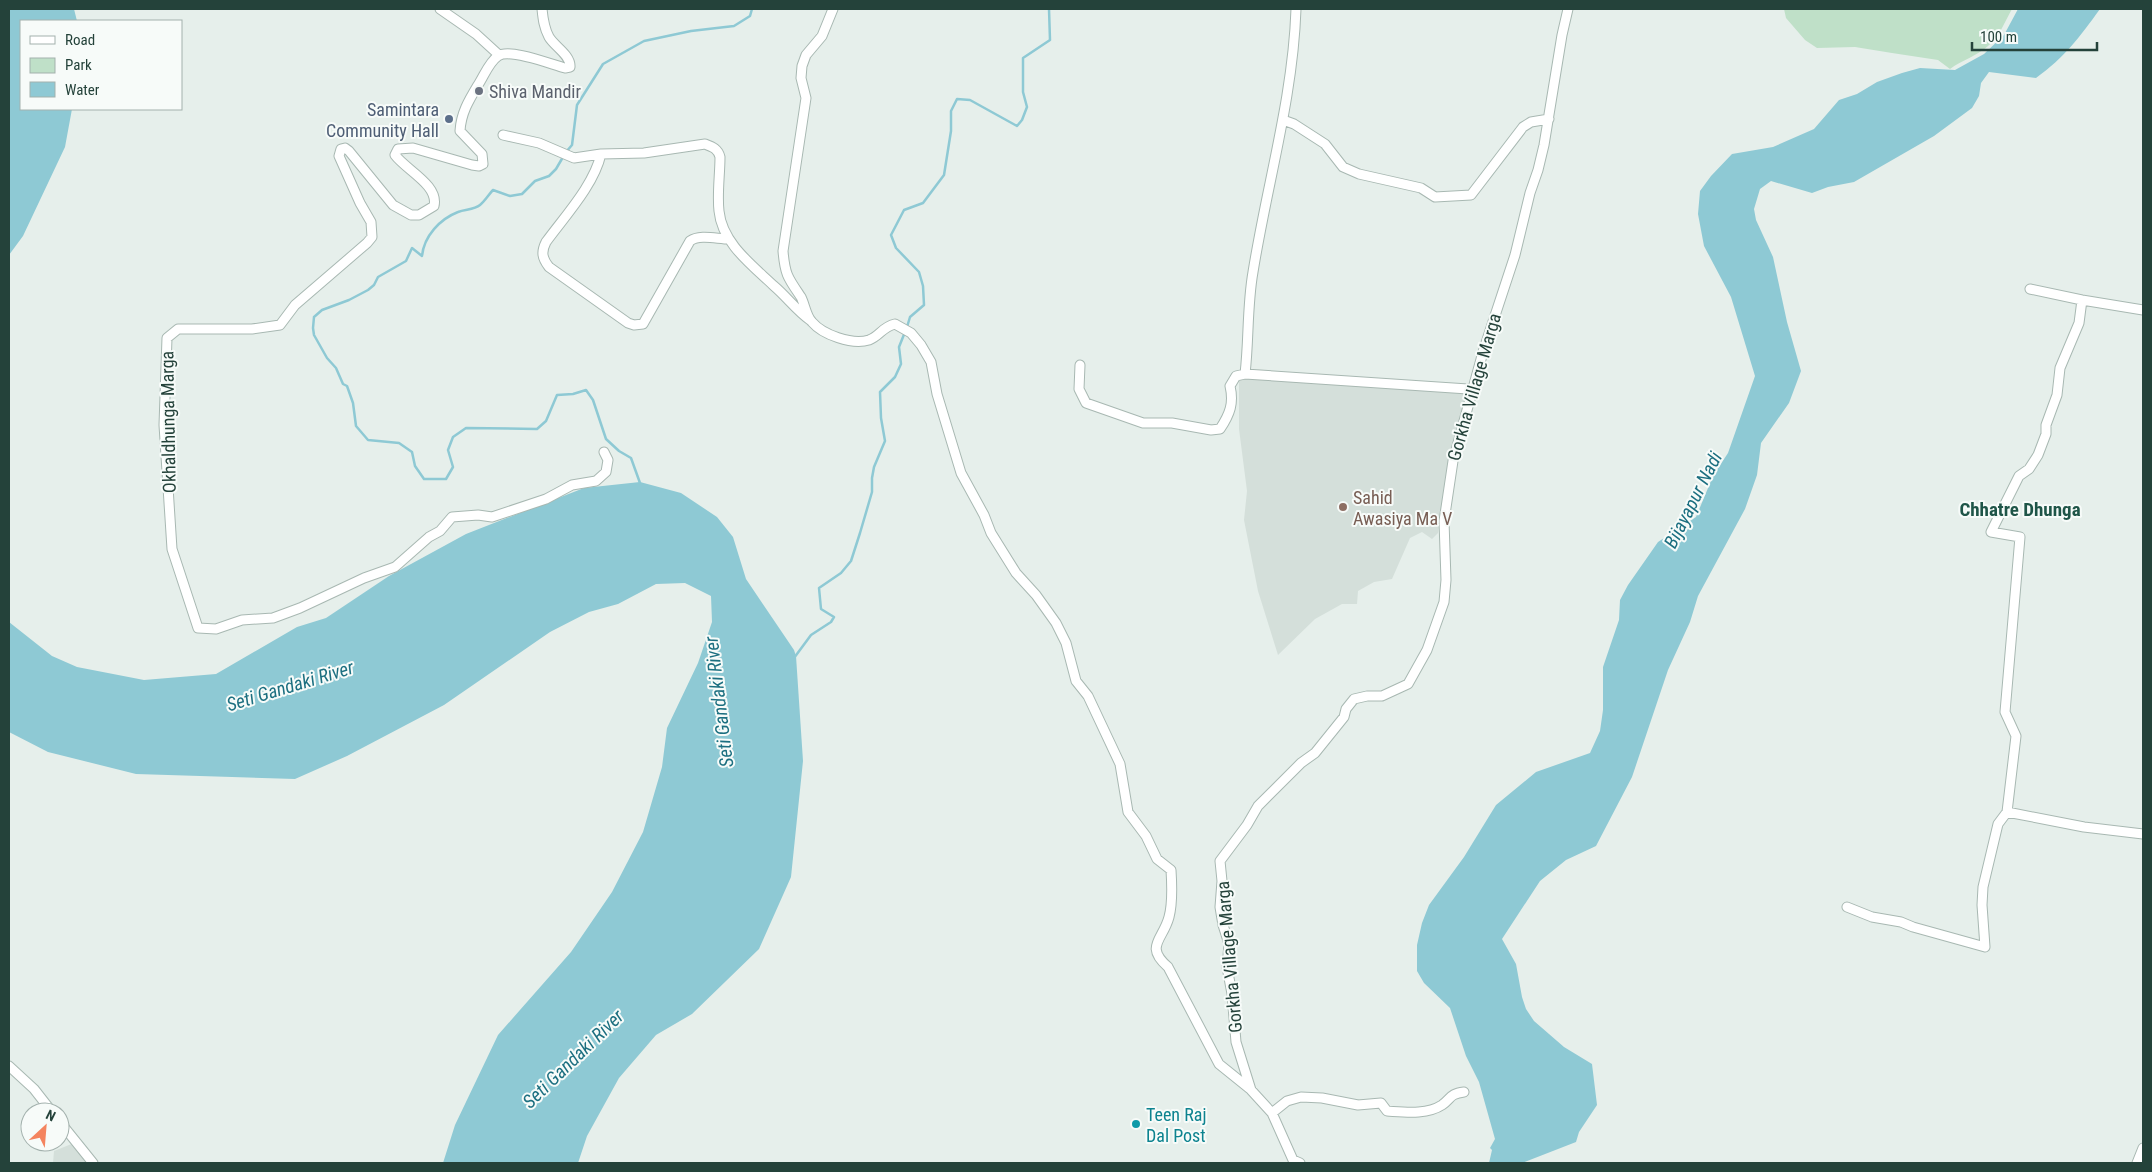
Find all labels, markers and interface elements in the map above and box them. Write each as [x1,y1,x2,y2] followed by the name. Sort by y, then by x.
[20,20,182,110] legend
[1972,20,2097,52] scale bar
[1980,28,2017,46] text: 100 m
[65,31,95,49] text: Road
[65,56,92,74] text: Park
[65,81,100,99] text: Water
[489,81,581,102] place label: Shiva Mandir
[473,85,485,97] marker: Shiva Mandir
[326,99,439,141] place label: Samintara Community Hall
[443,113,455,125] marker: Samintara Community Hall
[1443,311,1505,463] street label: Gorkha Village Marga
[156,351,180,493] street label: Okhaldhunga Marga
[1659,447,1727,552] water label: Bijayapur Nadi
[1353,487,1452,529] place label: Sahid Awasiya Ma V
[1959,498,2081,521] district label: Chhatre Dhunga
[1337,501,1349,513] marker: Sahid Awasiya Ma V
[700,635,738,769] water label: Seti Gandaki River
[224,656,357,716] water label: Seti Gandaki River
[1212,880,1246,1034] street label: Gorkha Village Marga
[518,1005,629,1113] water label: Seti Gandaki River
[20,1102,70,1152] north arrow
[1146,1104,1206,1146] place label: Teen Raj Dal Post
[43,1106,58,1124] text: N
[1130,1118,1142,1130] marker: Teen Raj Dal Post

